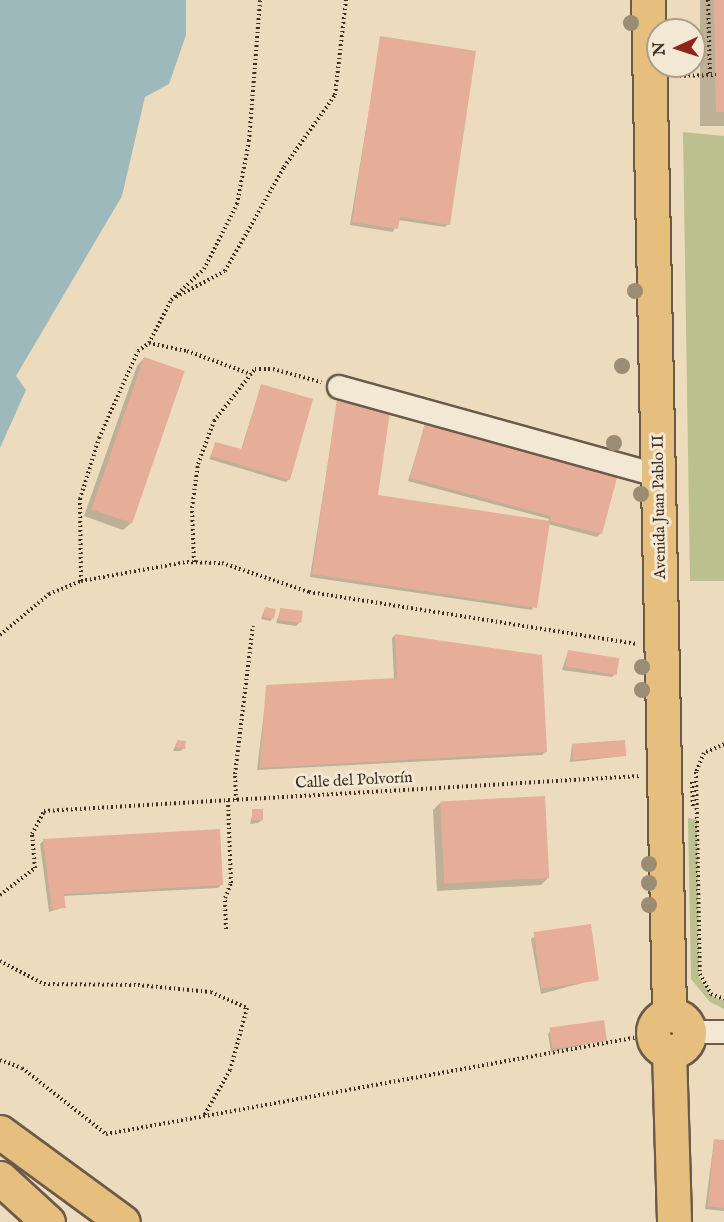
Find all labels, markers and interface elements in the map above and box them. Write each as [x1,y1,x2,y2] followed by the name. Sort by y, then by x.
[646,18,706,78] north arrow
[650,41,670,56] text: N
[649,435,671,579] street label: Avenida Juan Pablo II
[295,768,413,794] street label: Calle del Polvorín

